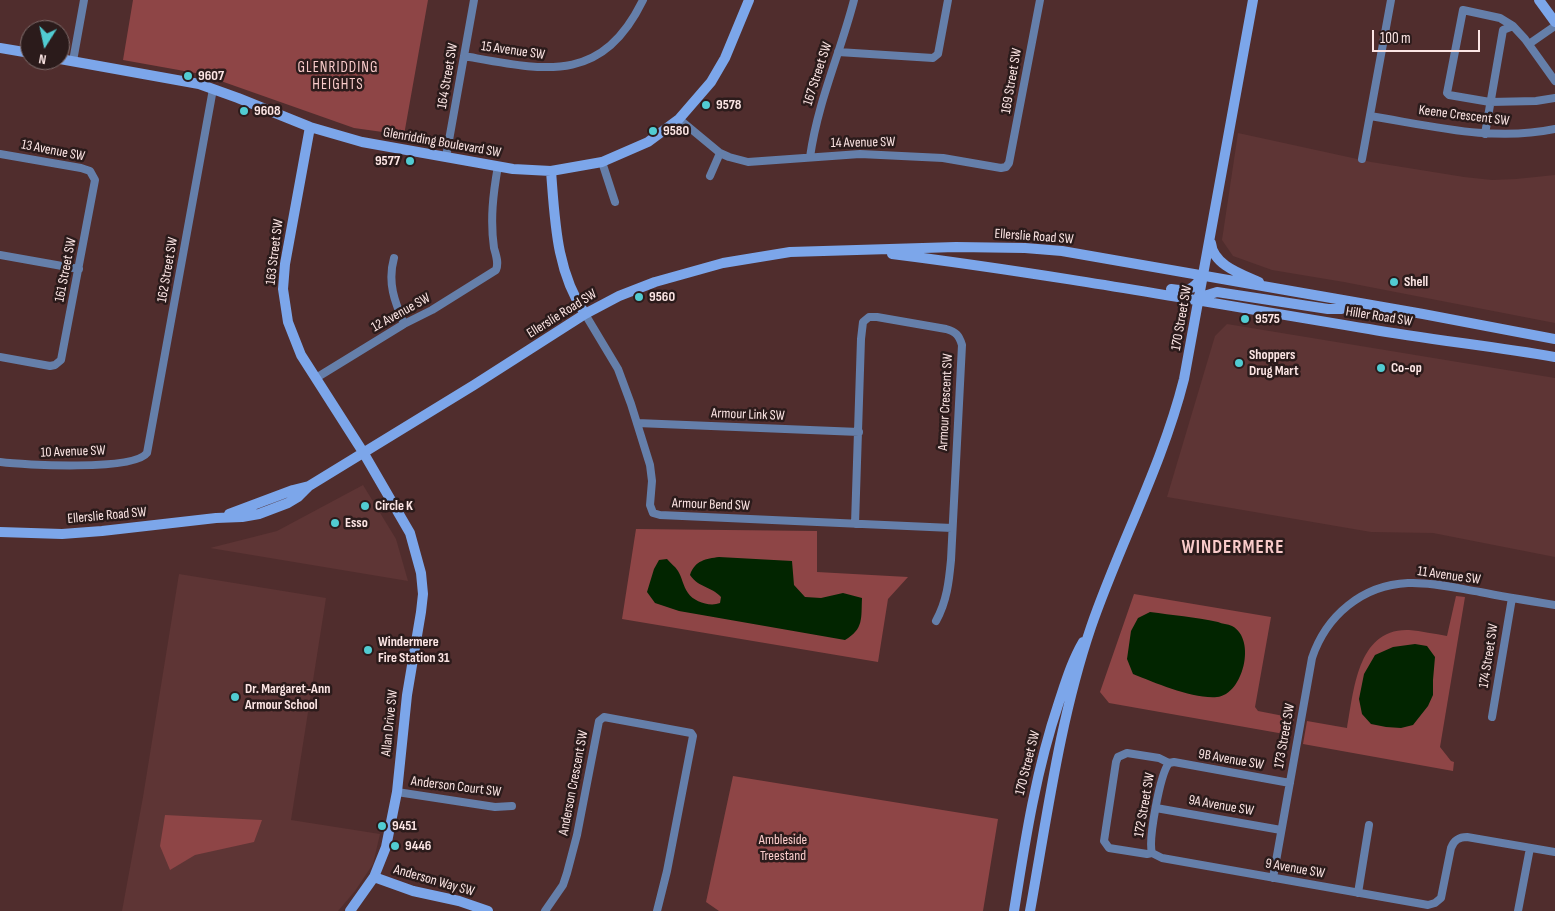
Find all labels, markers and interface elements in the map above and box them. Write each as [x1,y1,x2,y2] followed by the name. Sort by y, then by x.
[20,20,70,70] north arrow
[1375,20,1482,52] scale bar
[1380,29,1411,48] text: 100 m
[480,38,546,64] street label: 15 Avenue SW
[800,40,836,108] street label: 167 Street SW
[434,42,462,110] street label: 164 Street SW
[998,47,1026,115] street label: 169 Street SW
[37,50,48,68] text: N
[296,59,380,94] district label: GLENRIDDING HEIGHTS
[198,68,224,84] place label: 9607
[182,70,194,82] marker: 9607
[716,97,741,113] place label: 9578
[700,99,712,111] marker: 9578
[1418,102,1510,130] street label: Keene Crescent SW
[254,103,281,119] place label: 9608
[238,105,250,117] marker: 9608
[663,123,689,139] place label: 9580
[382,124,502,162] street label: Glenridding Boulevard SW
[647,125,659,137] marker: 9580
[831,134,895,152] street label: 14 Avenue SW
[20,137,86,165] street label: 13 Avenue SW
[375,153,400,169] place label: 9577
[404,155,416,167] marker: 9577
[263,218,287,286] street label: 163 Street SW
[994,226,1074,248] street label: Ellerslie Road SW
[52,236,80,304] street label: 161 Street SW
[154,236,182,304] street label: 162 Street SW
[1404,274,1428,290] place label: Shell
[1388,276,1400,288] marker: Shell
[1168,284,1196,352] street label: 170 Street SW
[524,286,600,342] street label: Ellerslie Road SW
[649,289,675,305] place label: 9560
[369,290,433,336] street label: 12 Avenue SW
[633,291,645,303] marker: 9560
[1344,303,1414,331] street label: Hiller Road SW
[1255,311,1280,327] place label: 9575
[1239,313,1251,325] marker: 9575
[1249,347,1299,380] place label: Shoppers Drug Mart
[935,353,957,451] street label: Armour Crescent SW
[1233,357,1245,369] marker: Shoppers Drug Mart
[1391,360,1422,376] place label: Co-op
[1375,362,1387,374] marker: Co-op
[711,405,785,425] street label: Armour Link SW
[40,442,106,462] street label: 10 Avenue SW
[672,495,750,515] street label: Armour Bend SW
[375,498,413,514] place label: Circle K
[359,500,371,512] marker: Circle K
[67,504,147,528] street label: Ellerslie Road SW
[345,515,368,531] place label: Esso
[329,517,341,529] marker: Esso
[1180,537,1286,559] district label: WINDERMERE
[1416,563,1482,589] street label: 11 Avenue SW
[1476,623,1502,689] street label: 174 Street SW
[378,634,449,666] place label: Windermere Fire Station 31
[362,644,374,656] marker: Windermere Fire Station 31
[245,681,330,714] place label: Dr. Margaret-Ann Armour School
[378,689,402,757] street label: Allan Drive SW
[229,691,241,703] marker: Dr. Margaret-Ann Armour School
[1271,702,1299,770] street label: 173 Street SW
[556,729,592,837] street label: Anderson Crescent SW
[1012,729,1044,797] street label: 170 Street SW
[1197,746,1265,774] street label: 9B Avenue SW
[1131,771,1159,839] street label: 172 Street SW
[410,773,502,801] street label: Anderson Court SW
[1187,792,1255,820] street label: 9A Avenue SW
[392,818,417,834] place label: 9451
[376,820,388,832] marker: 9451
[759,832,807,864] park label: Ambleside Treestand
[405,838,431,854] place label: 9446
[389,840,401,852] marker: 9446
[1264,856,1326,882] street label: 9 Avenue SW
[392,861,476,901] street label: Anderson Way SW

